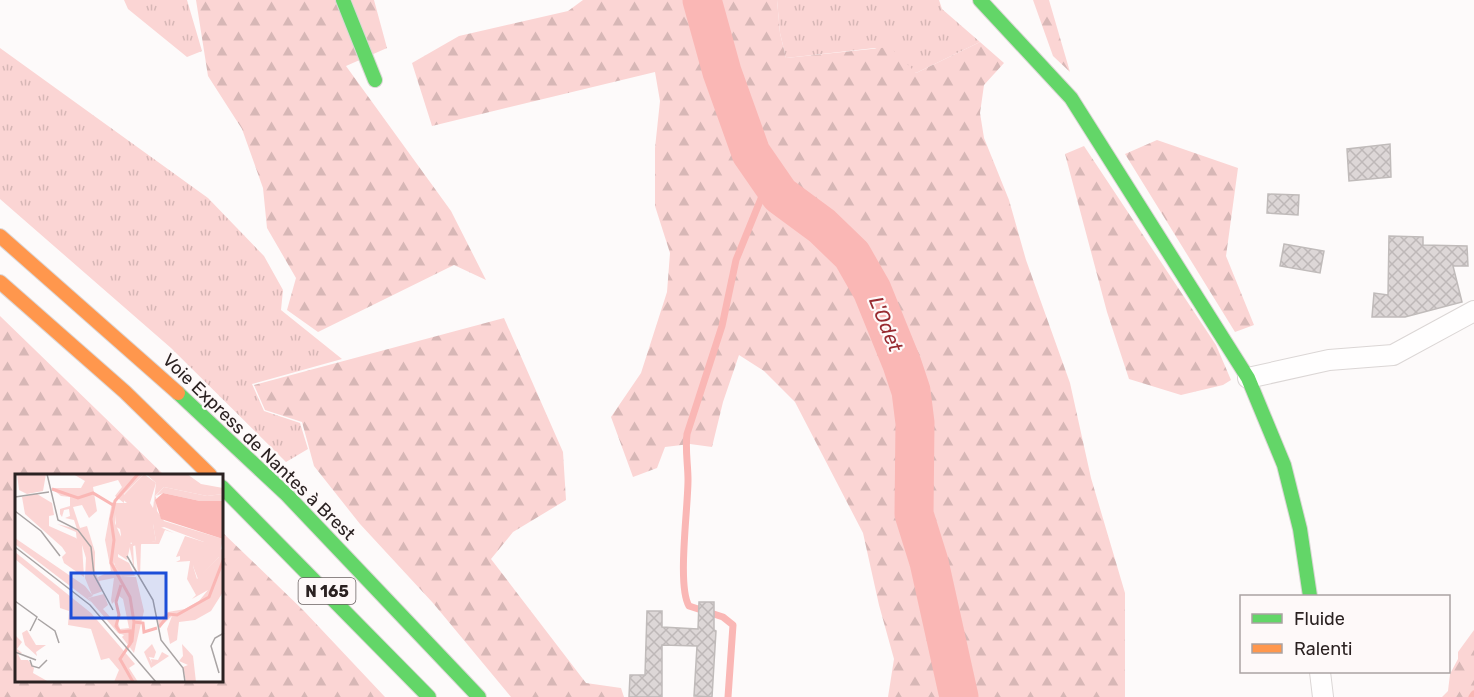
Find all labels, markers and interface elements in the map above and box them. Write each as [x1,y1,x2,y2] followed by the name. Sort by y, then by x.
[864,293,908,355] water label: L'Odet
[158,349,360,545] street label: Voie Express de Nantes à Brest
[15,474,224,682] inset map
[298,578,356,604] road number: N 165
[1240,595,1450,673] legend
[1294,608,1345,630] text: Fluide
[1294,638,1352,660] text: Ralenti

